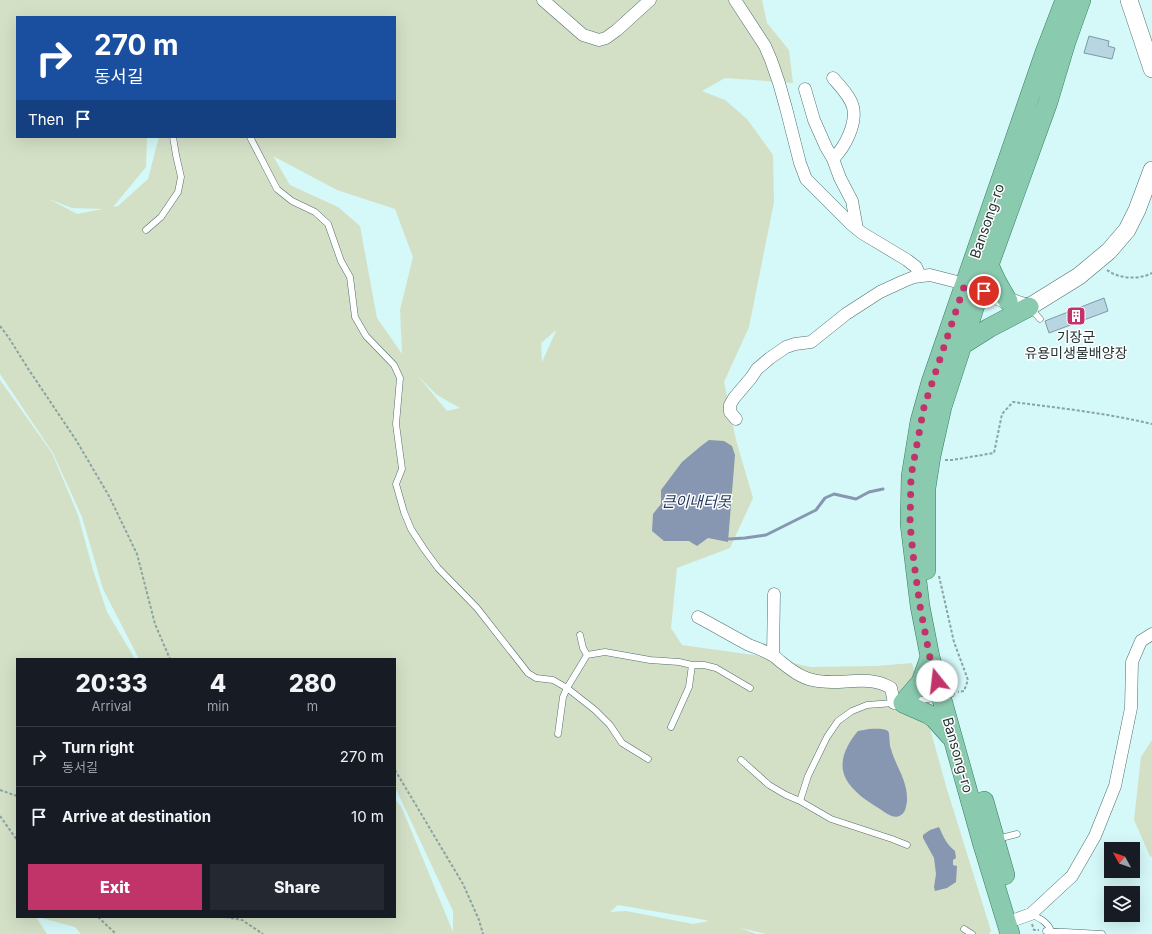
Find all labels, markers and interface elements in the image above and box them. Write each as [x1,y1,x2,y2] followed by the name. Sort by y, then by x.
[94,28,179,62] text: 270 m
[28,32,80,84] icon: right
[94,66,144,87] text: 동서길
[72,108,94,130] icon: arrive
[28,110,64,129] text: Then
[966,181,1007,260] street label: Bansong-ro
[967,274,1001,308] pin
[973,280,995,302] icon: arrive
[1065,305,1087,327] building icon: 기장군 유용미생물배양장
[1024,328,1128,361] place label: 기장군 유용미생물배양장
[661,492,732,511] water label: 큰이내터못
[916,660,958,702] position arrow
[76,669,147,698] text: 20:33
[210,669,226,698] text: 4
[289,669,336,698] text: 280
[91,698,131,714] text: Arrival
[207,698,229,714] text: min
[307,698,318,714] text: m
[940,715,977,795] street label: Bansong-ro
[62,738,134,757] text: Turn right
[28,746,50,768] icon: right
[340,747,384,766] text: 270 m
[62,759,98,775] text: 동서길
[28,806,50,828] icon: arrive
[62,807,211,826] text: Arrive at destination
[351,807,384,826] text: 10 m
[1104,842,1140,878] north arrow
[1104,842,1140,922] map controls
[28,864,202,910] button: Exit
[210,864,384,910] button: Share
[1104,886,1140,922] button: layers

